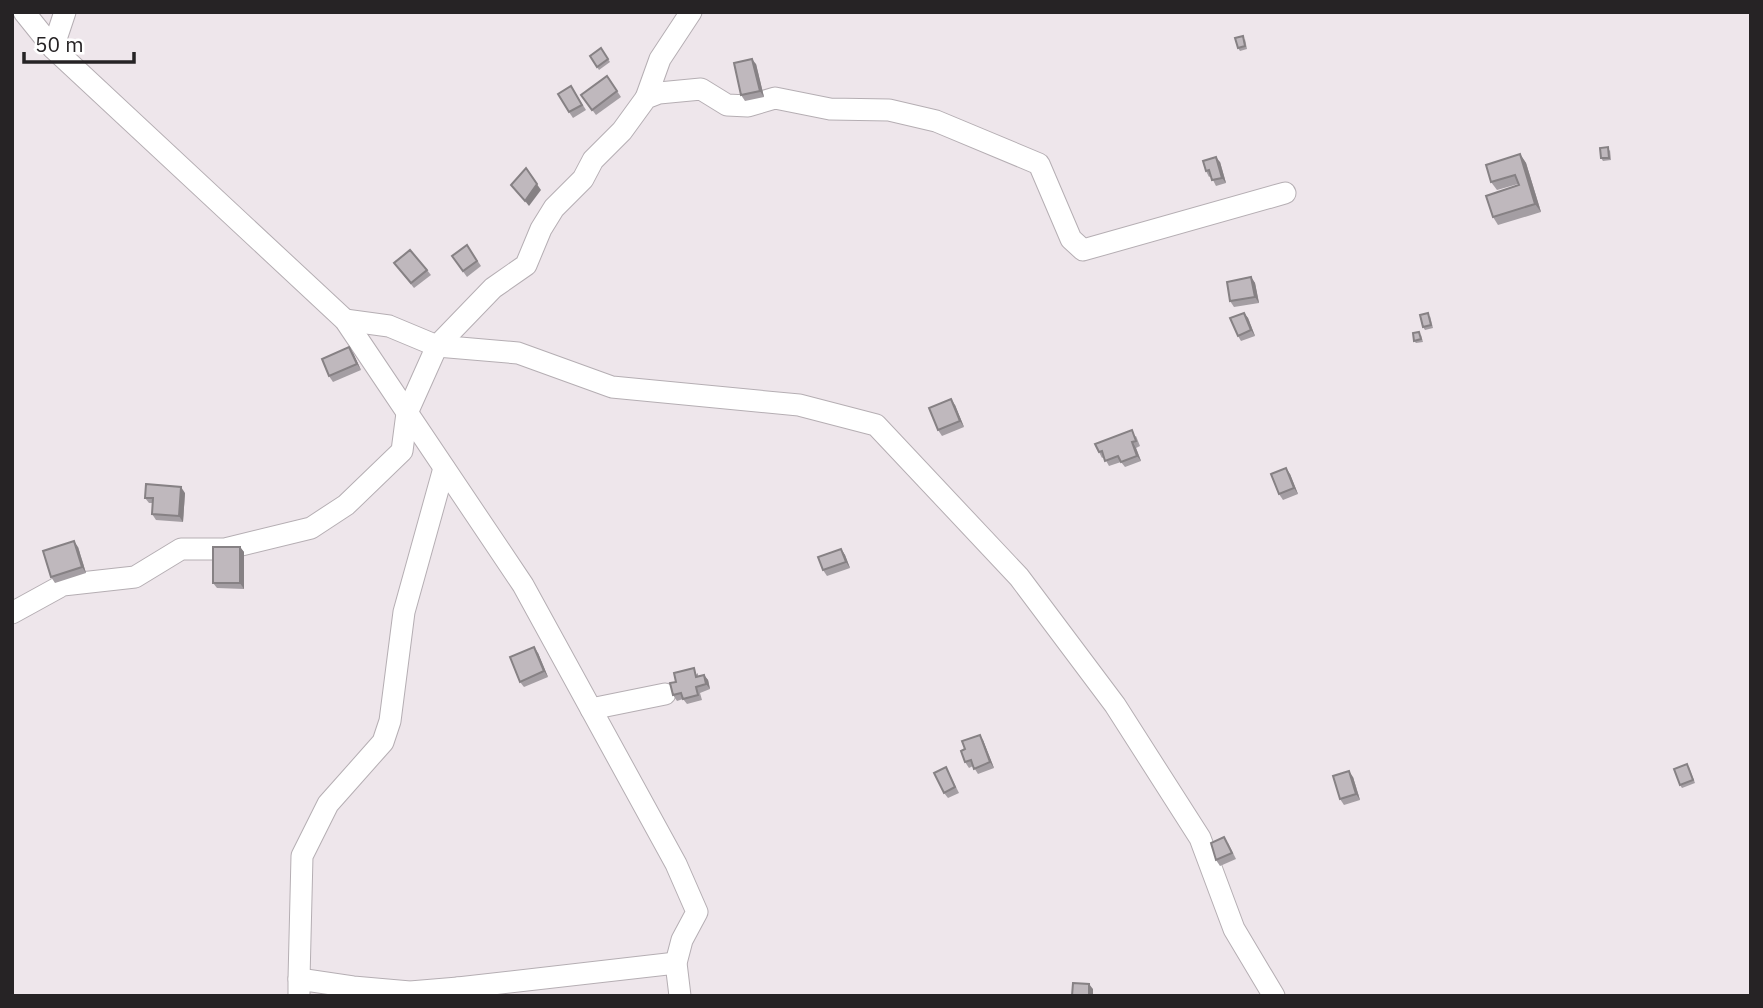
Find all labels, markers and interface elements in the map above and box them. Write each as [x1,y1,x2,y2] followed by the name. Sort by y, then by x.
[24,21,135,65] scale bar
[35,30,84,58] text: 50 m

